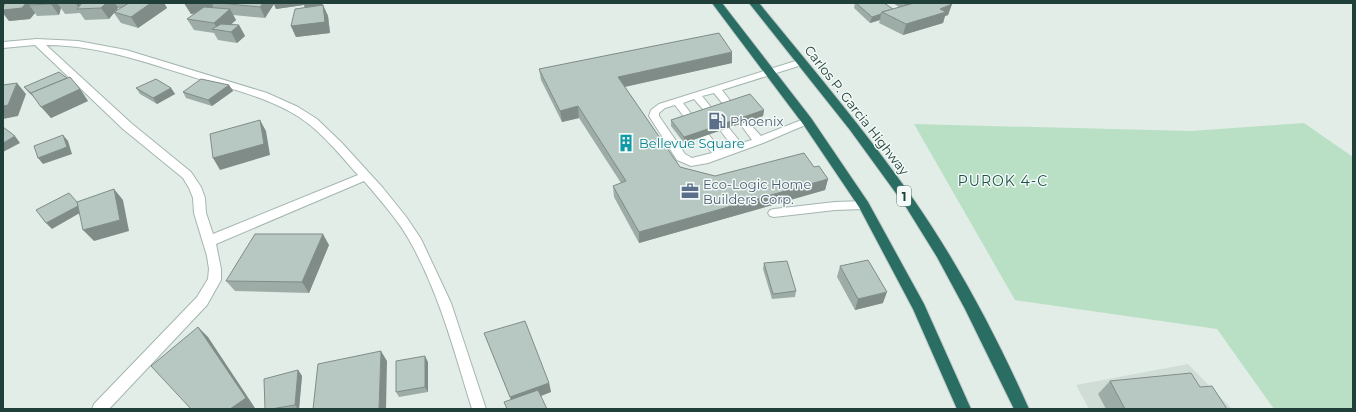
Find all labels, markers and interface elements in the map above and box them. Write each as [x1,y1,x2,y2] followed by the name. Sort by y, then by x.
[801,42,913,179] street label: Carlos P. Garcia Highway
[707,111,727,131] fuel station icon: Phoenix
[730,113,783,129] place label: Phoenix
[616,133,636,153] building icon: Bellevue Square
[639,135,745,151] place label: Bellevue Square
[958,172,1048,190] district label: PUROK 4-C
[703,176,811,207] place label: Eco-Logic Home Builders Corp.
[680,181,700,201] office icon: Eco-Logic Home Builders Corp.
[897,186,911,206] road number: 1

